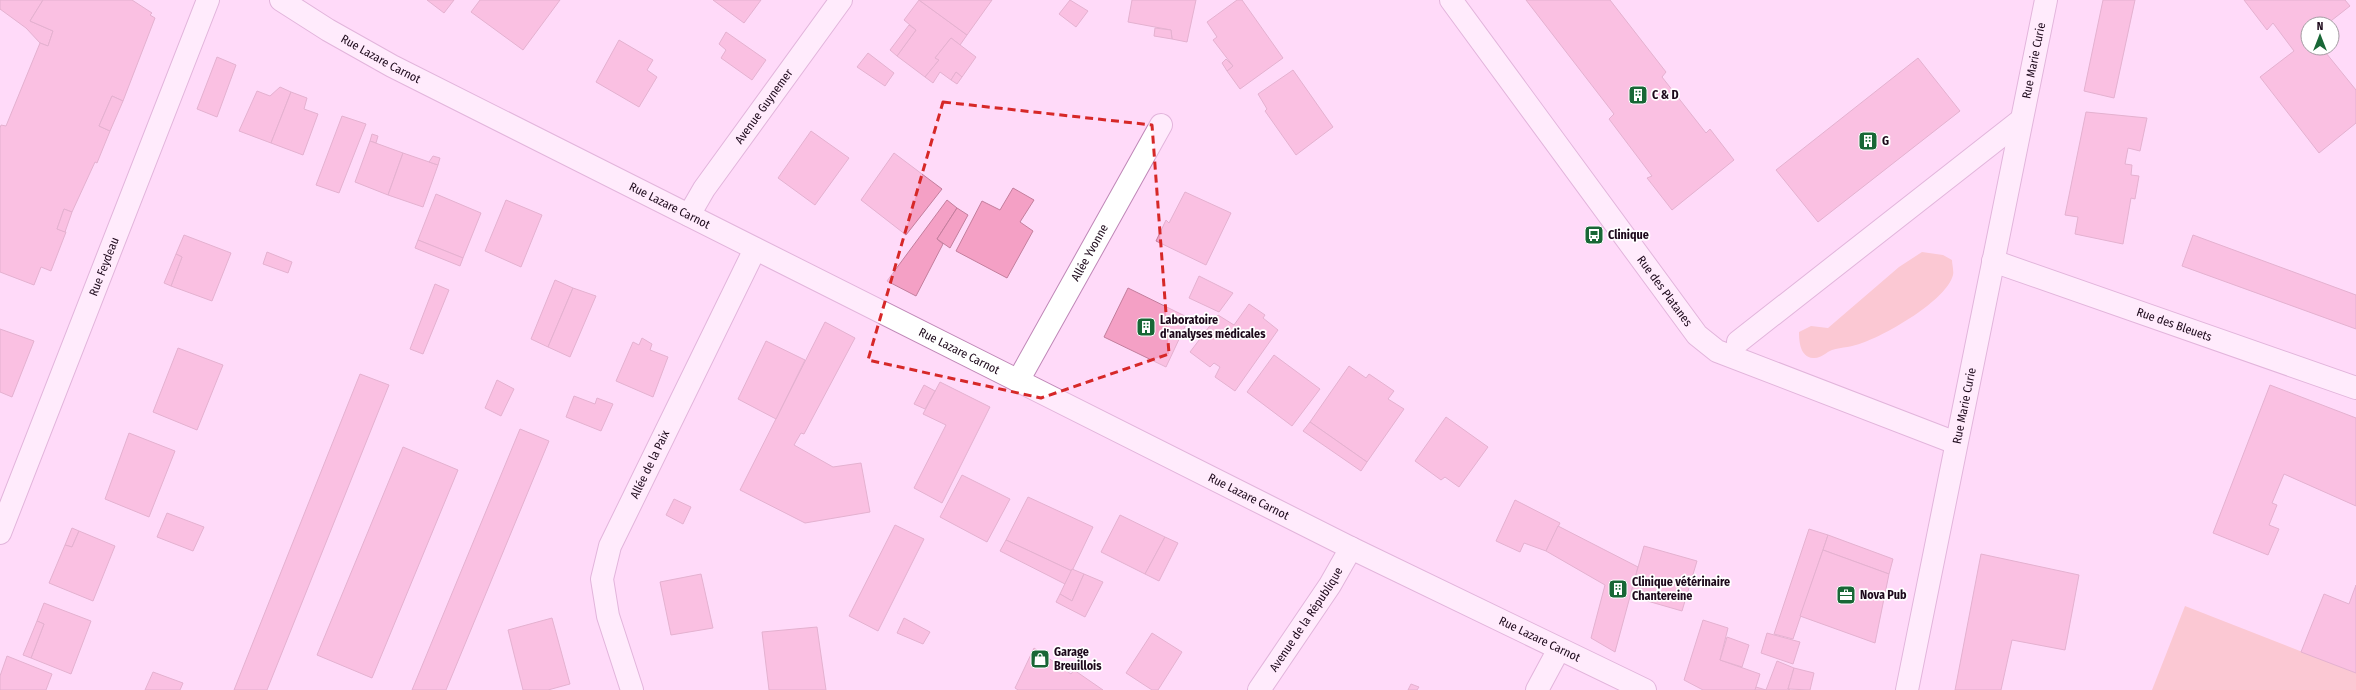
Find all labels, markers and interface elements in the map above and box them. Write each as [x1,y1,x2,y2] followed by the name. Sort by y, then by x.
[2300,16,2340,56] north arrow
[2317,20,2323,33] text: N
[2019,21,2048,100] street label: Rue Marie Curie
[339,32,423,86] street label: Rue Lazare Carnot
[732,66,796,147] street label: Avenue Guynemer
[1627,84,1649,106] building icon: C & D
[1652,88,1679,102] place label: C & D
[1857,130,1879,152] building icon: G
[1882,134,1889,148] place label: G
[627,179,712,232] street label: Rue Lazare Carnot
[1068,222,1111,284] street label: Allée Yvonne
[1583,224,1605,246] bus stop icon: Clinique
[1608,228,1649,242] place label: Clinique
[86,235,122,298] street label: Rue Feydeau
[1634,253,1695,329] street label: Rue des Platanes
[2135,305,2214,344] street label: Rue des Bleuets
[1160,313,1266,341] place label: Laboratoire d'analyses médicales
[1135,316,1157,338] building icon: Laboratoire d'analyses médicales
[917,325,1002,377] street label: Rue Lazare Carnot
[1950,366,1979,445] street label: Rue Marie Curie
[627,427,673,501] street label: Allée de la Paix
[1206,470,1291,523] street label: Rue Lazare Carnot
[1267,565,1346,674] street label: Avenue de la République
[1632,575,1730,603] place label: Clinique vétérinaire Chantereine
[1607,578,1629,600] building icon: Clinique vétérinaire Chantereine
[1835,584,1857,606] office icon: Nova Pub
[1860,588,1907,602] place label: Nova Pub
[1497,614,1583,665] street label: Rue Lazare Carnot
[1054,645,1102,673] place label: Garage Breuillois
[1029,648,1051,670] shop icon: Garage Breuillois

